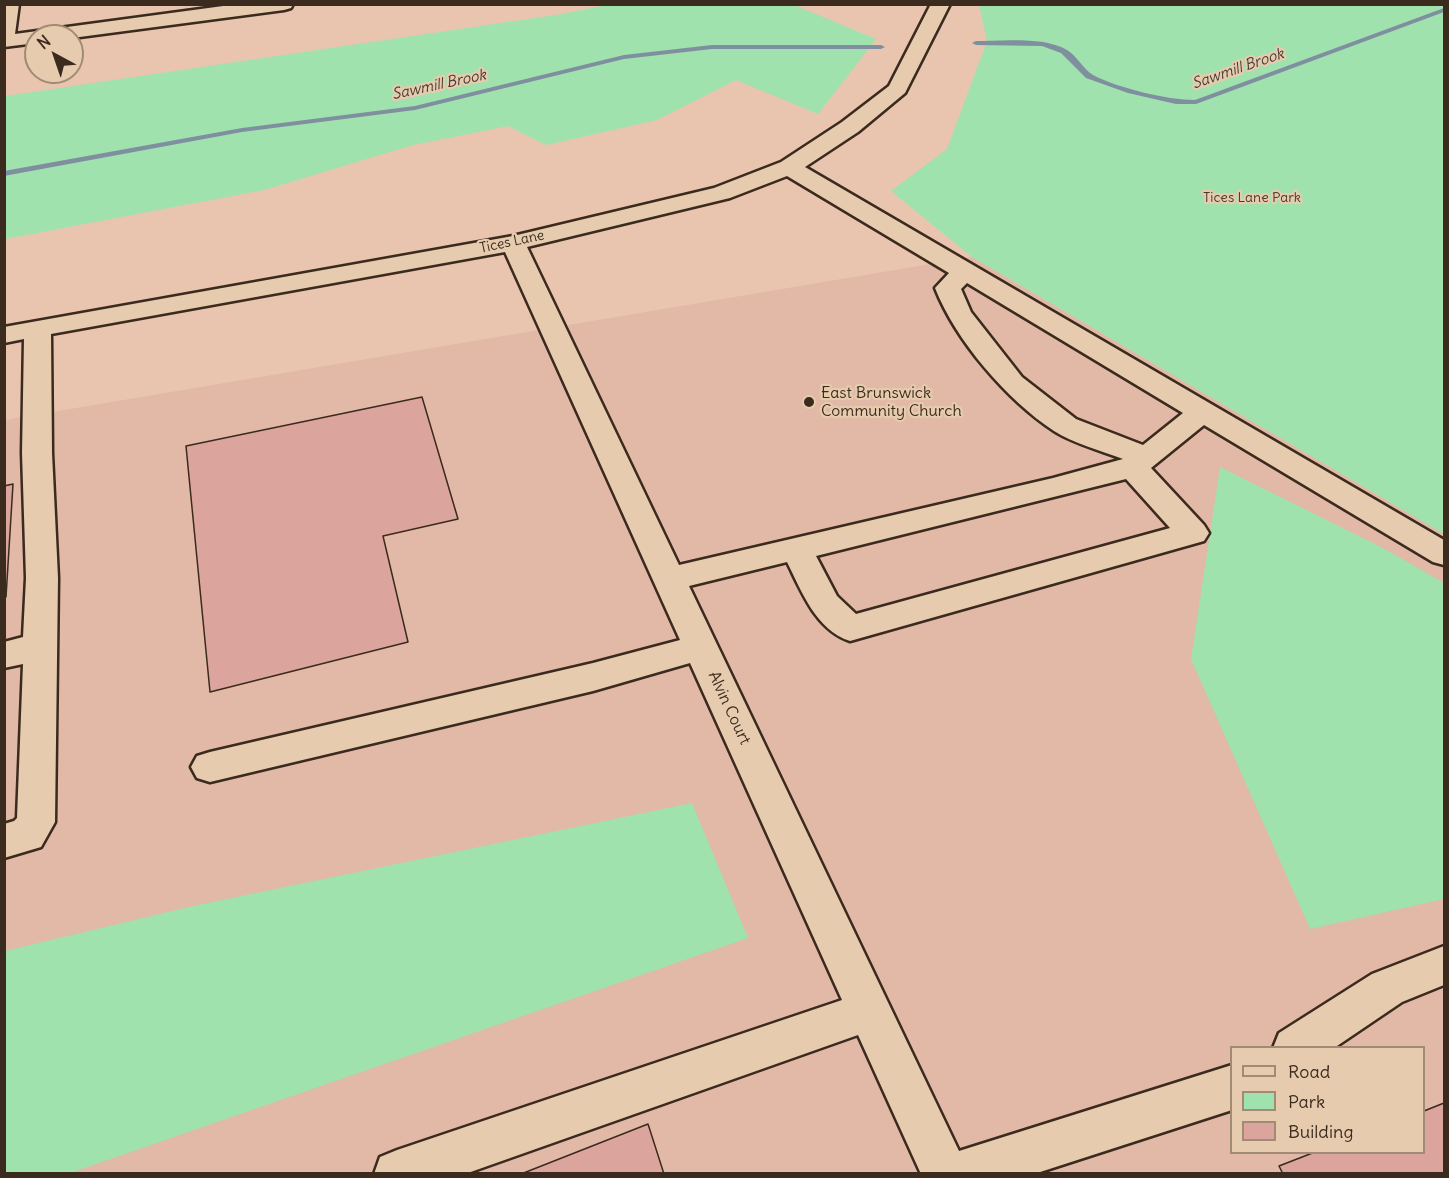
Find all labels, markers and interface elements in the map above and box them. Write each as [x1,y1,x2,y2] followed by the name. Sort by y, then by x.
[24,24,84,84] north arrow
[33,31,54,53] text: N
[1190,45,1286,93] water label: Sawmill Brook
[390,66,488,104] water label: Sawmill Brook
[1203,190,1301,206] park label: Tices Lane Park
[478,227,546,257] street label: Tices Lane
[821,383,962,421] place label: East Brunswick Community Church
[802,395,816,409] marker: East Brunswick Community Church
[704,668,754,748] street label: Alvin Court
[1230,1046,1425,1154] legend
[1288,1060,1330,1083] text: Road
[1288,1090,1325,1113] text: Park
[1288,1120,1353,1143] text: Building

